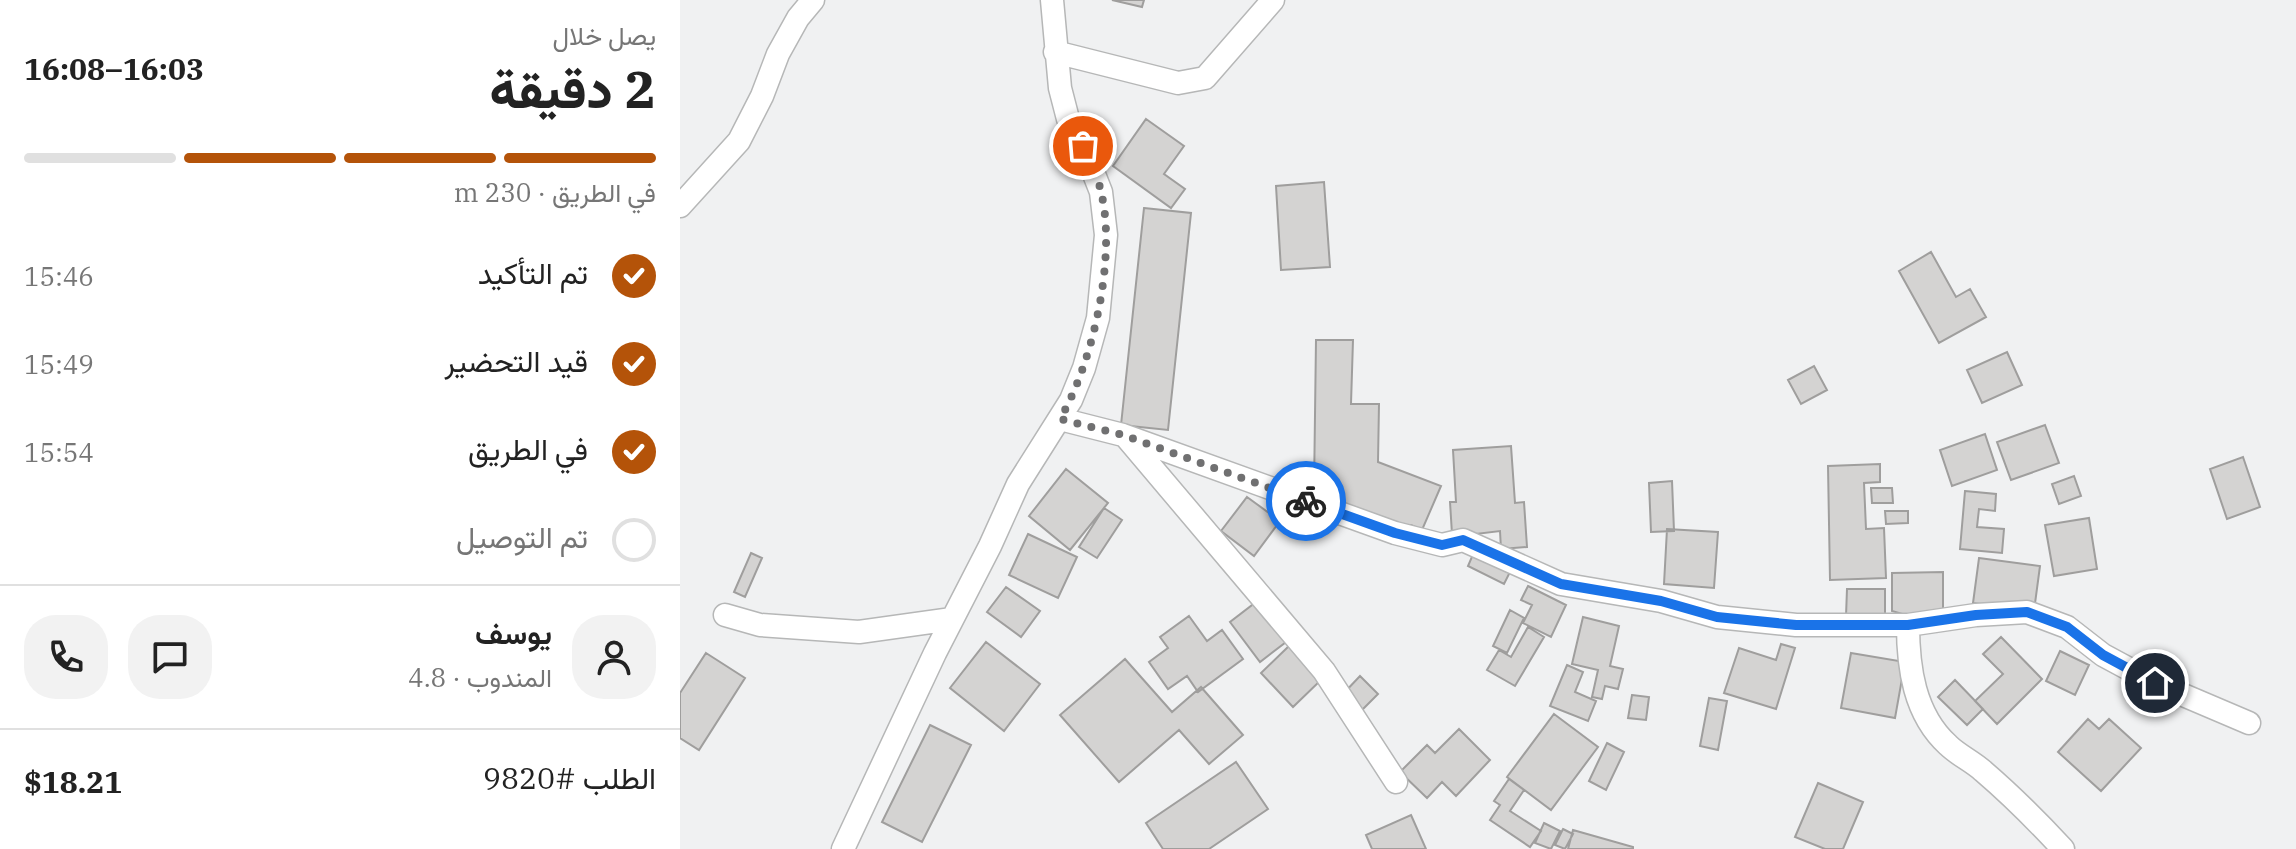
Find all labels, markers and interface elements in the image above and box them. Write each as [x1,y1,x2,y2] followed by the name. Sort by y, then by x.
[552,18,656,52] text: يصل خلال
[24,49,204,88] text: 16:03–16:08
[490,55,656,122] text: 2 دقيقة
[1049,112,1117,180] pin
[1061,124,1105,168] icon: bag
[454,175,656,209] text: في الطريق · 230 m
[478,253,588,292] text: تم التأكيد
[612,254,656,298] icon: check
[24,259,94,293] text: 15:46
[444,341,588,380] text: قيد التحضير
[612,342,656,386] icon: check
[24,347,94,381] text: 15:49
[468,429,588,468] text: في الطريق
[612,430,656,474] icon: check
[24,435,94,469] text: 15:54
[1266,461,1346,541] courier
[1284,479,1328,523] icon: bike
[456,517,588,556] text: تم التوصيل
[475,613,552,652] text: يوسف
[24,615,108,699] button: phone
[128,615,212,699] button: chat
[572,615,656,699] button: person
[2121,649,2189,717] pin
[408,660,552,694] text: المندوب · 4.8
[2133,661,2177,705] icon: home
[483,758,656,797] text: الطلب #9820
[24,762,122,801] text: $18.21

